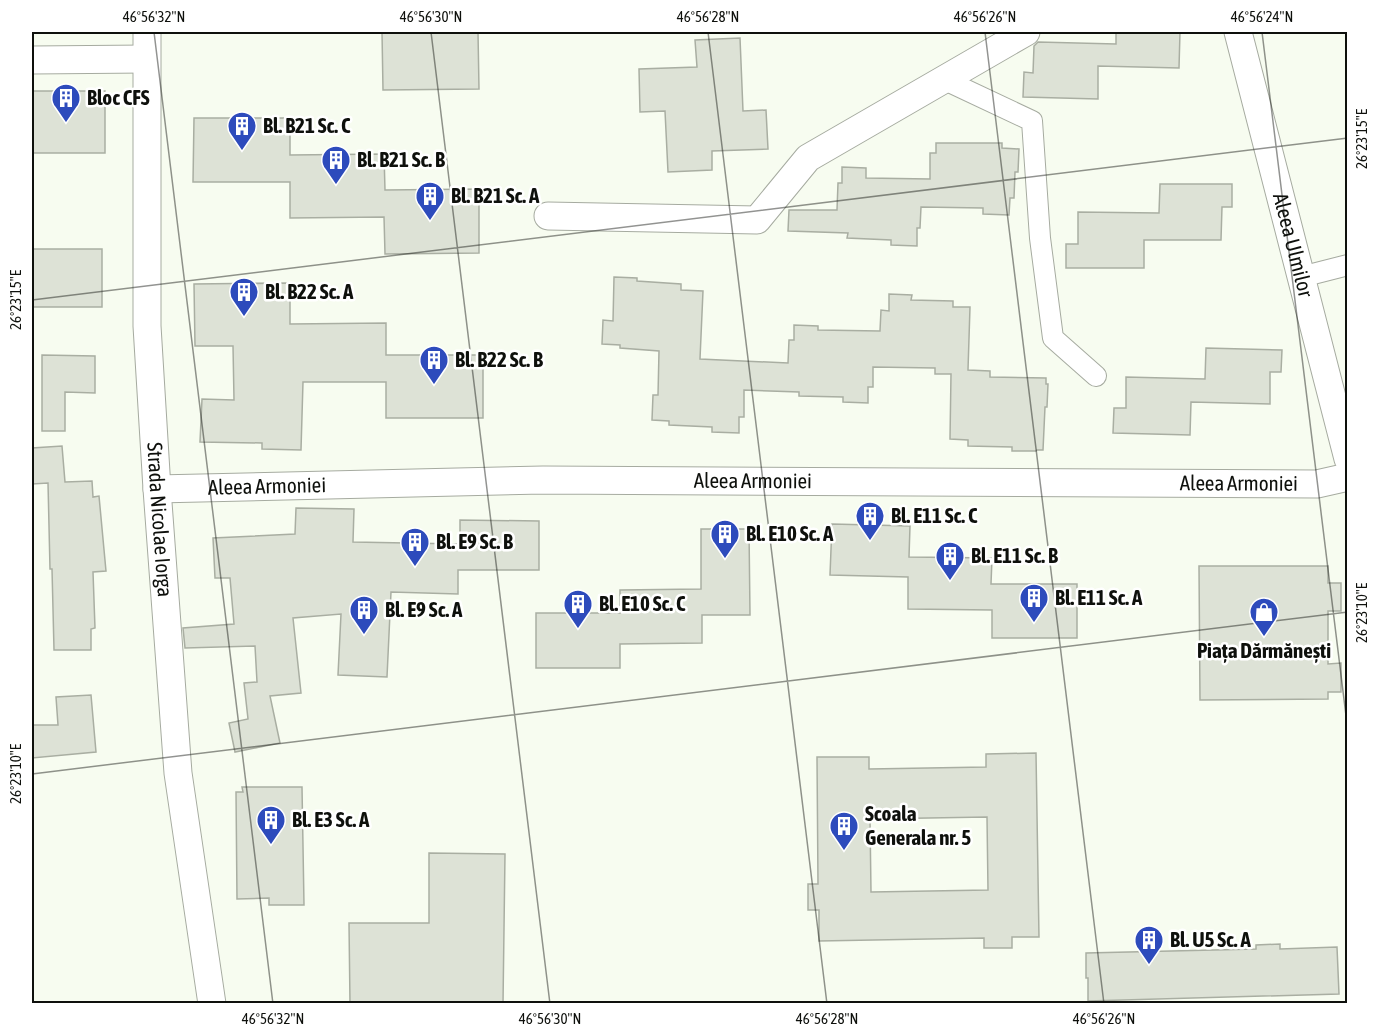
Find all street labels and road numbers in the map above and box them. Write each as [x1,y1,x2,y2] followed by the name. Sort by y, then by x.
[1269,190,1319,300] street label: Aleea Ulmilor
[143,442,178,598] street label: Strada Nicolae Iorga
[694,468,812,492] street label: Aleea Armoniei
[1180,470,1298,495] street label: Aleea Armoniei
[208,472,326,499] street label: Aleea Armoniei

